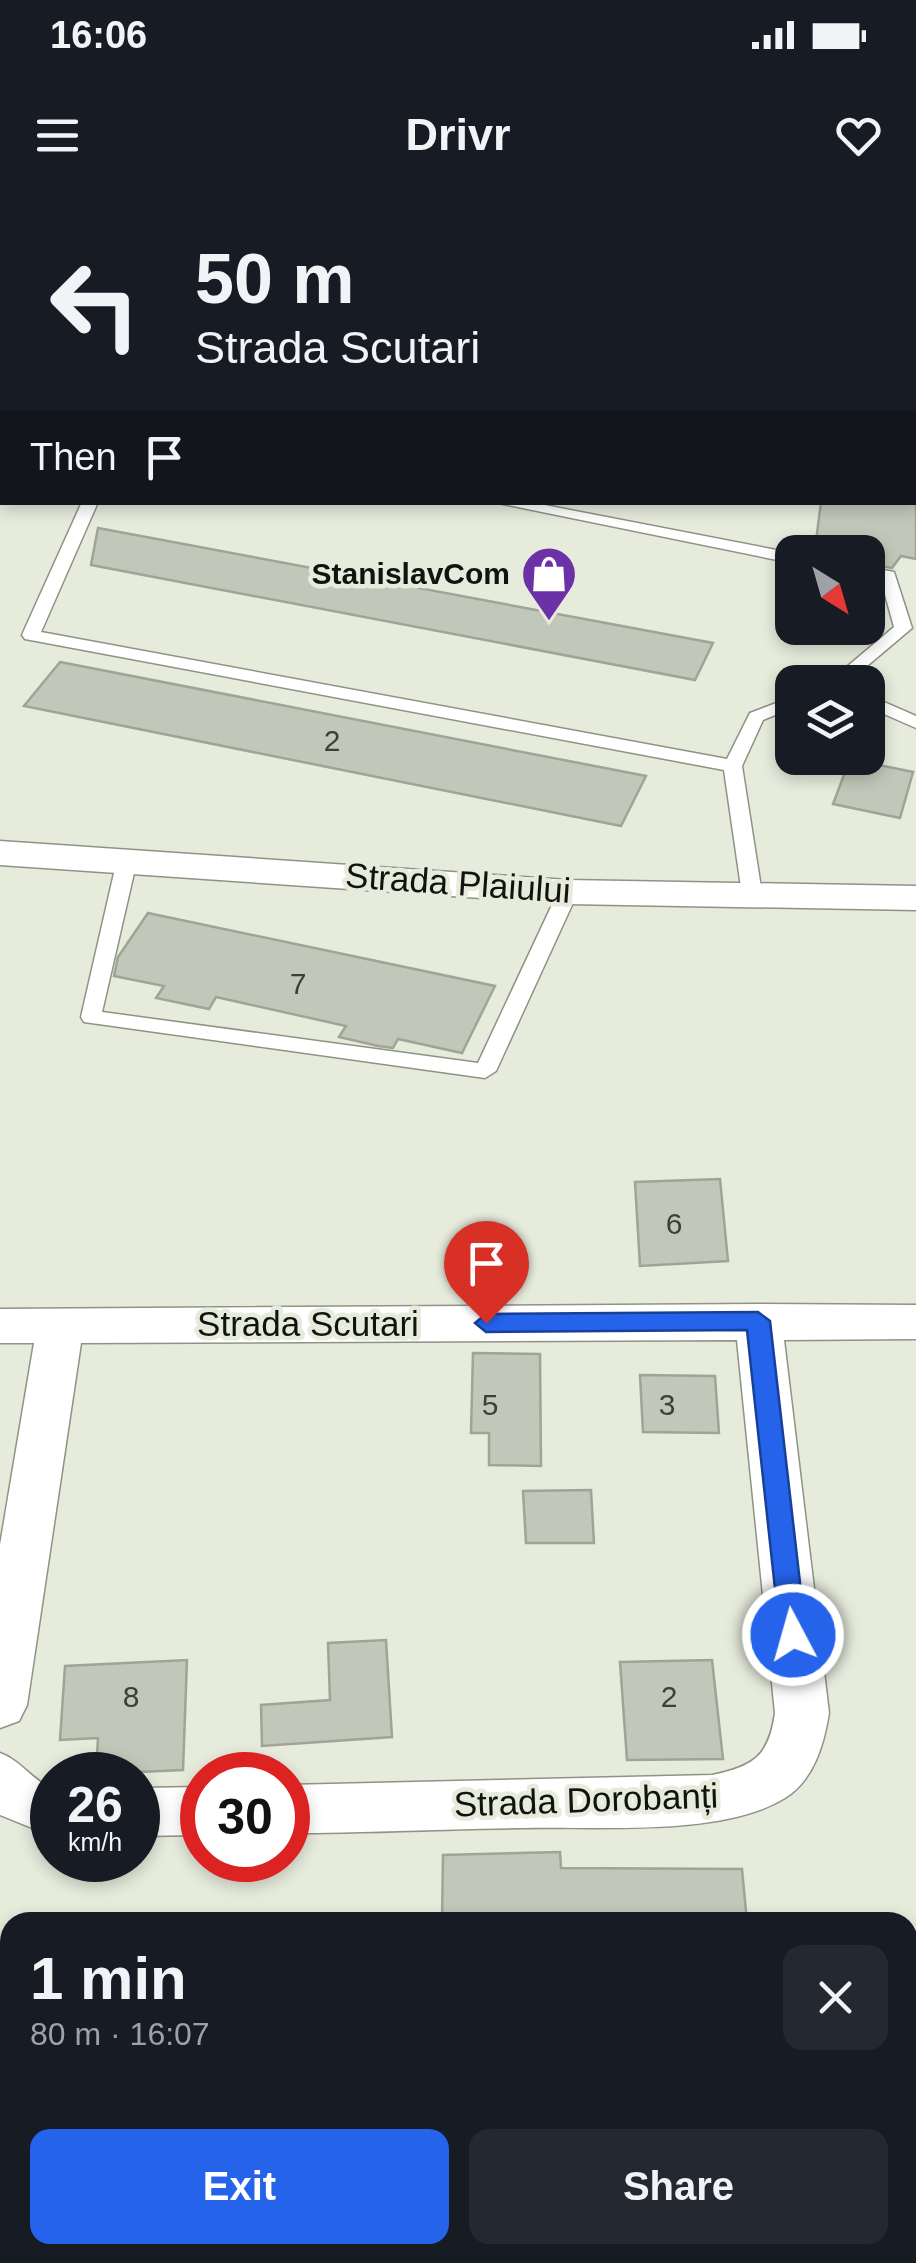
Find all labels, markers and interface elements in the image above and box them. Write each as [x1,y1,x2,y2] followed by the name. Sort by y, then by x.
[50,14,147,56] text: 16:06
[30,108,85,163] icon: menu
[831,108,886,163] icon: heart
[405,109,511,160] text: Drivr
[30,240,160,370] icon: left
[195,240,355,318] text: 50 m
[195,322,480,373] text: Strada Scutari
[137,430,192,485] icon: arrive
[30,436,117,478] text: Then
[775,535,885,645] north arrow
[775,535,885,775] map controls
[519,544,579,623] shop icon: StanislavCom
[312,557,510,590] place label: StanislavCom
[775,665,885,775] button: layers
[324,724,340,757] house number: 2
[344,855,572,910] street label: Strada Plaiului
[290,967,306,1000] house number: 7
[666,1207,682,1240] house number: 6
[444,1221,529,1324] pin
[459,1236,514,1291] icon: arrive
[197,1304,419,1343] street label: Strada Scutari
[482,1388,498,1421] house number: 5
[659,1388,675,1421] house number: 3
[741,1583,845,1687] position arrow
[123,1680,139,1713] house number: 8
[661,1680,677,1713] house number: 2
[180,1752,310,1882] speed limit sign: 30
[453,1775,719,1824] street label: Strada Dorobanți
[67,1777,123,1833] text: 26
[68,1828,122,1856] text: km/h
[30,1945,187,2012] text: 1 min
[783,1945,888,2050] button: close
[30,2016,210,2052] text: 80 m · 16:07
[30,2129,449,2244] button: Exit
[469,2129,888,2244] button: Share

